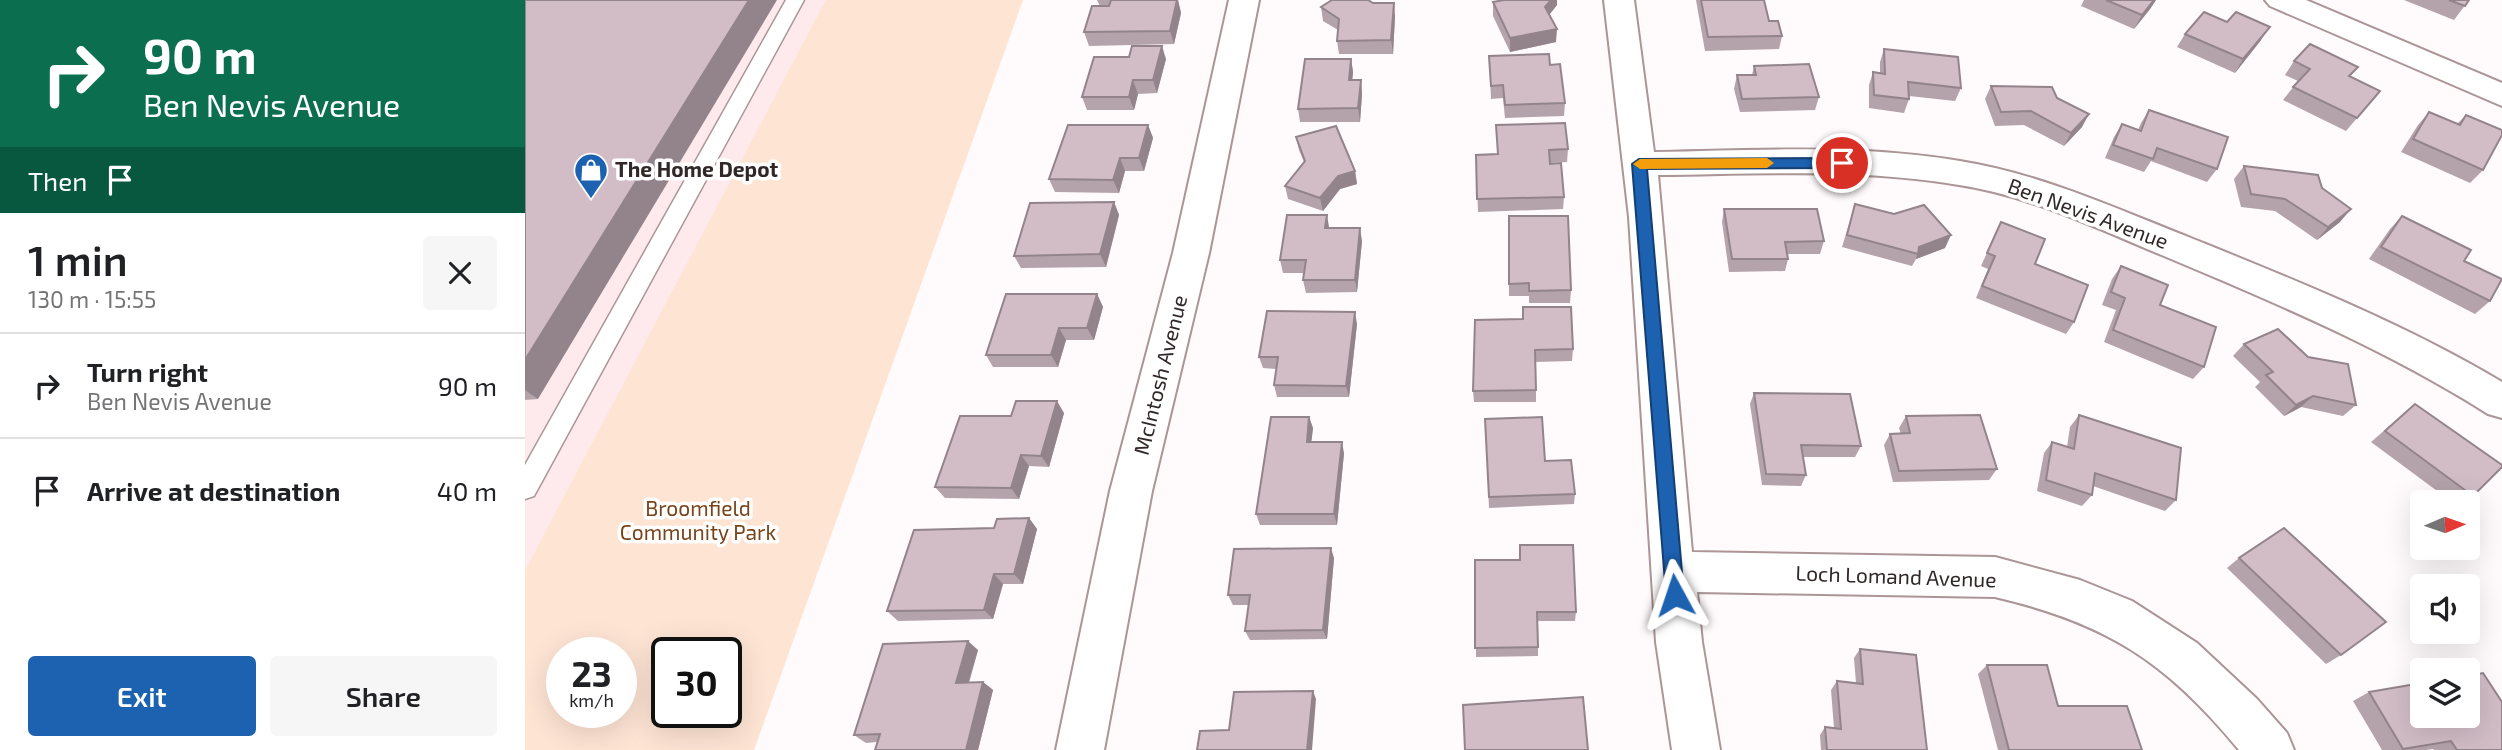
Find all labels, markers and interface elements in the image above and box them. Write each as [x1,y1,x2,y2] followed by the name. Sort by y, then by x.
[143,25,257,84] text: 90 m
[28,28,119,119] icon: right
[143,85,400,123] text: Ben Nevis Avenue
[1812,133,1872,193] pin
[1823,144,1861,182] icon: arrive
[572,151,610,200] shop icon: The Home Depot
[615,156,779,181] place label: The Home Depot
[101,161,139,199] icon: arrive
[28,165,87,196] text: Then
[2005,172,2172,253] street label: Ben Nevis Avenue
[28,234,128,284] text: 1 min
[423,236,497,310] button: close
[28,285,156,313] text: 130 m · 15:55
[1128,292,1191,457] street label: McIntosh Avenue
[87,356,208,387] text: Turn right
[28,367,66,405] icon: right
[438,370,497,401] text: 90 m
[87,387,272,415] text: Ben Nevis Avenue
[28,472,66,510] icon: arrive
[87,475,340,506] text: Arrive at destination
[437,475,497,506] text: 40 m
[2410,490,2480,560] north arrow
[2410,490,2480,728] map controls
[620,495,776,544] park label: Broomfield Community Park
[1638,558,1712,632] position arrow
[1795,559,1997,592] street label: Loch Lomand Avenue
[2410,574,2480,644] button: sound
[651,637,742,728] speed limit sign: 30
[571,652,612,694] text: 23
[28,656,256,736] button: Exit
[270,656,497,736] button: Share
[2410,658,2480,728] button: layers
[569,689,614,711] text: km/h

